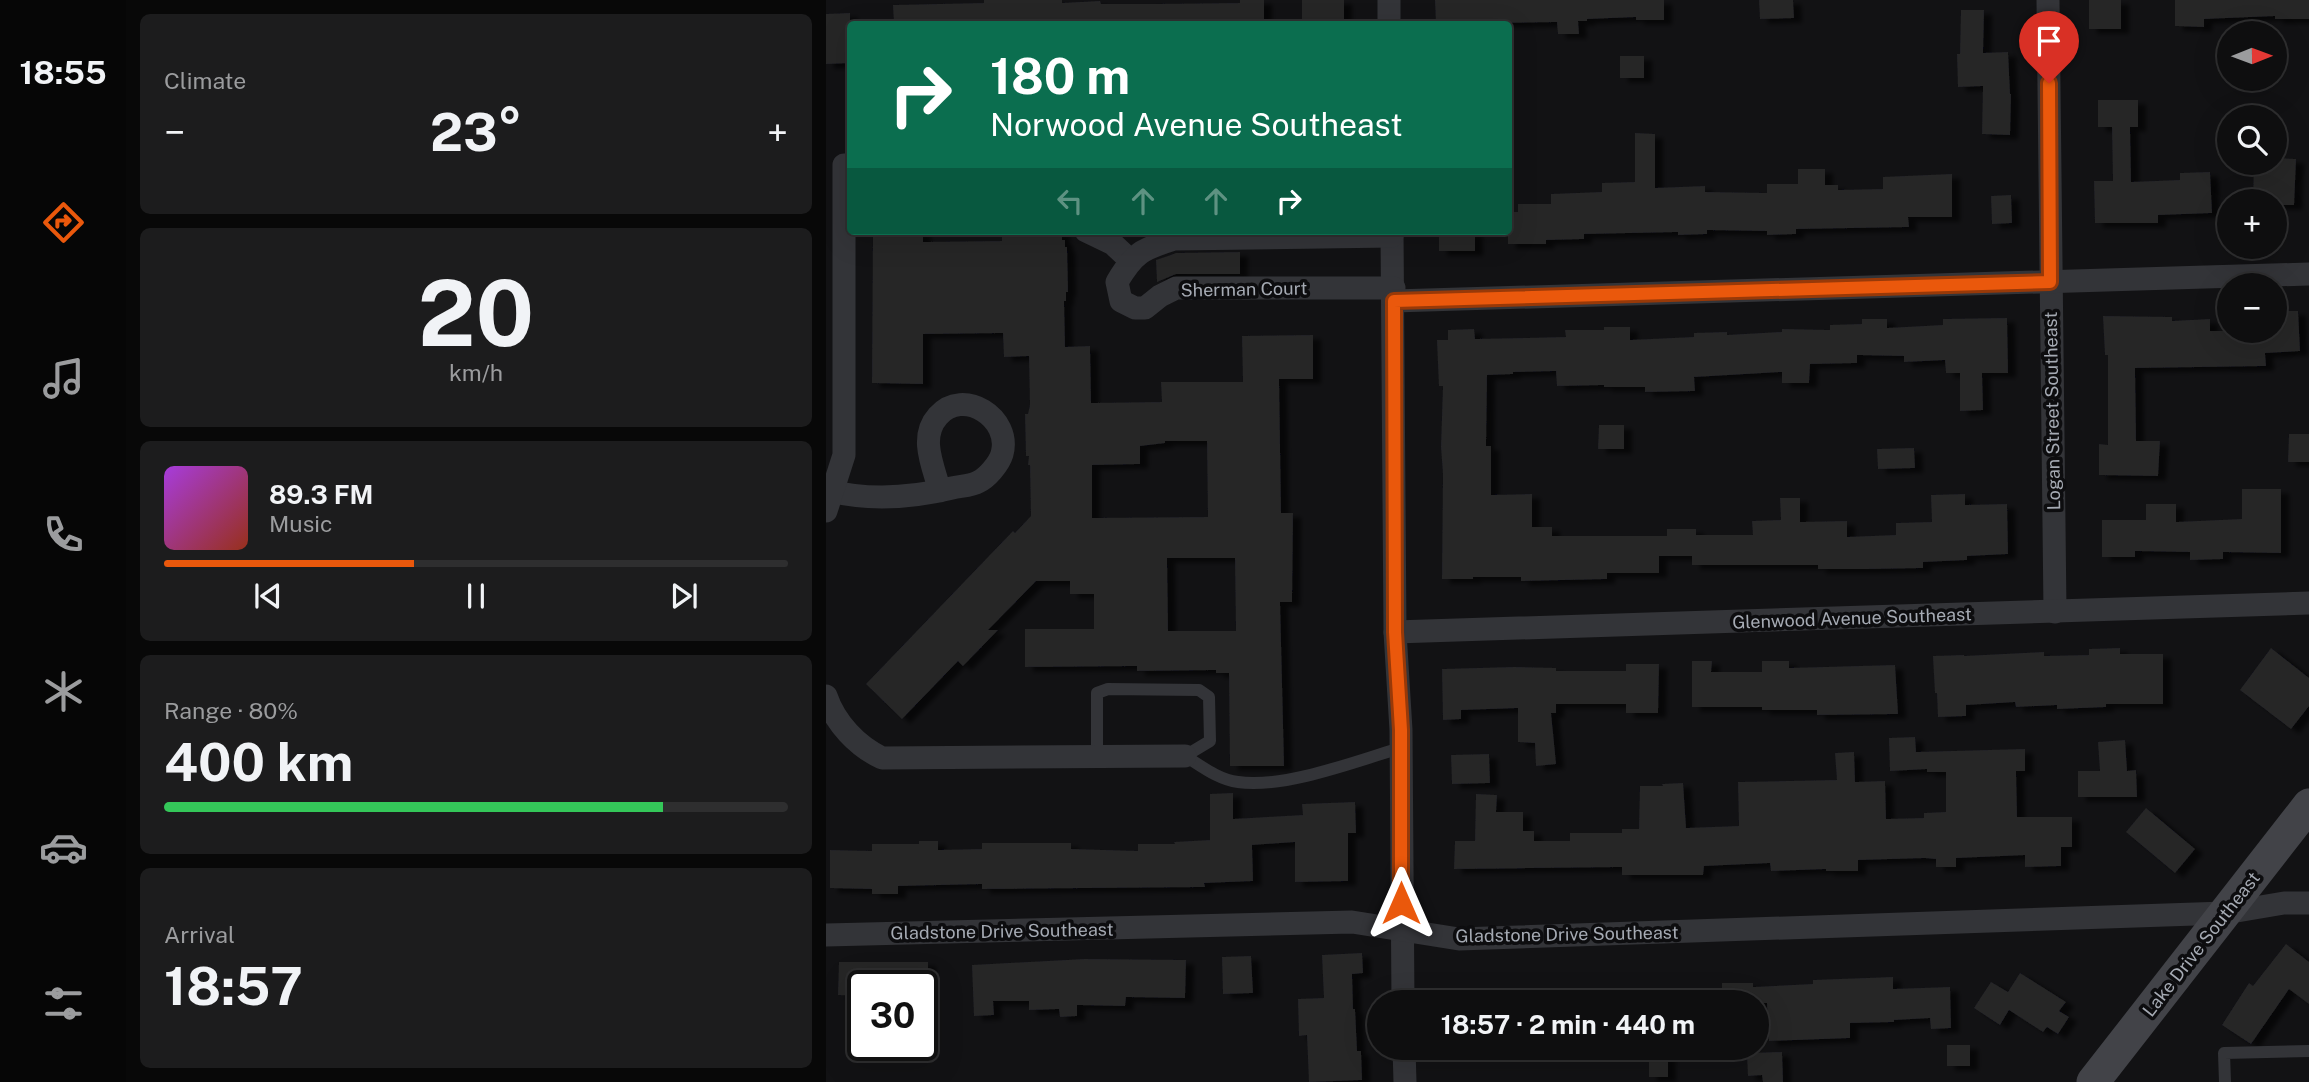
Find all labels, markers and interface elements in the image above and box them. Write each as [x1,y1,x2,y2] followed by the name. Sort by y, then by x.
[2019,11,2079,83] pin
[2217,21,2287,91] north arrow
[2217,21,2287,343] map controls
[2030,22,2068,60] icon: arrive
[990,47,1130,105] text: 180 m
[875,49,966,140] icon: right
[20,54,107,91] text: 18:55
[164,67,246,94] text: Climate
[430,102,522,163] text: 23°
[2217,105,2287,175] button: search
[990,106,1403,143] text: Norwood Avenue Southeast
[164,110,185,155] text: −
[767,110,788,155] text: +
[1051,182,1089,220] icon: left
[1124,182,1162,220] icon: ahead
[1197,182,1235,220] icon: ahead
[1270,182,1308,220] icon: right
[2217,189,2287,259] button: +
[39,198,88,247] icon: directions
[418,260,534,366] text: 20
[2217,273,2287,343] button: −
[1180,277,1308,301] street label: Sherman Court
[2040,312,2064,510] street label: Logan Street Southeast
[39,354,88,403] icon: music
[449,359,503,386] text: km/h
[269,479,373,510] text: 89.3 FM
[39,510,88,559] icon: phone
[269,510,333,537] text: Music
[249,577,287,615] icon: previous
[457,577,495,615] icon: pause
[665,577,703,615] icon: next
[1732,603,1972,633] street label: Glenwood Avenue Southeast
[39,667,88,716] icon: climate
[164,697,298,724] text: Range · 80%
[164,732,353,793] text: 400 km
[39,823,88,872] icon: car
[1364,866,1438,940] position arrow
[2138,868,2264,1020] street label: Lake Drive Southeast
[890,919,1114,943] street label: Gladstone Drive Southeast
[164,921,235,948] text: Arrival
[1455,922,1679,946] street label: Gladstone Drive Southeast
[164,956,303,1017] text: 18:57
[847,970,938,1061] speed limit sign: 30
[39,979,88,1028] icon: filters
[1441,1009,1695,1040] text: 18:57 · 2 min · 440 m

